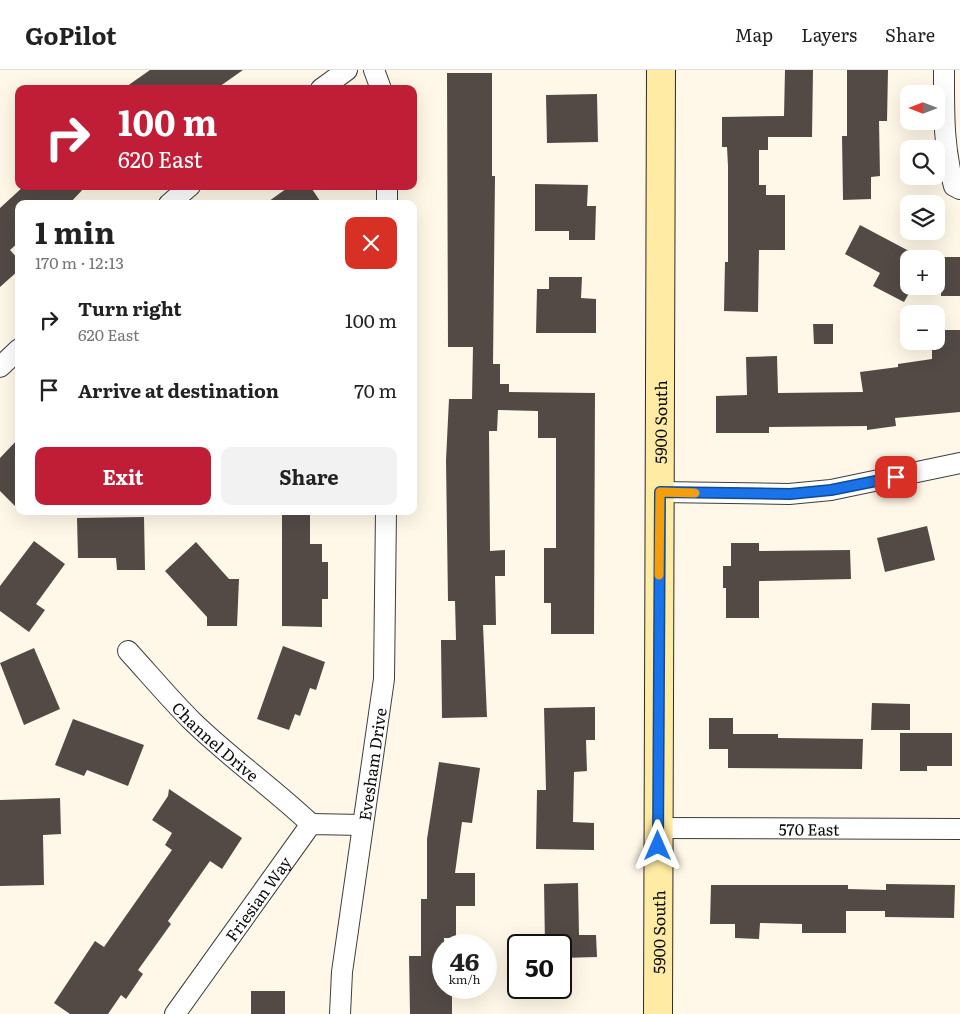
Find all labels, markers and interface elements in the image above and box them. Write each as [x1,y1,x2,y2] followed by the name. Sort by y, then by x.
[25,17,117,52] text: GoPilot
[735,21,773,48] text: Map
[801,21,857,48] text: Layers
[885,21,935,48] text: Share
[900,85,945,130] north arrow
[900,85,945,350] map controls
[118,95,218,147] text: 100 m
[35,105,100,170] icon: right
[900,140,945,185] button: search
[118,142,202,175] text: 620 East
[900,195,945,240] button: layers
[35,209,115,253] text: 1 min
[345,217,397,269] button: close
[35,250,124,274] text: 170 m · 12:13
[900,250,945,295] button: +
[78,294,182,322] text: Turn right
[900,305,945,350] button: −
[35,306,63,334] icon: right
[345,306,397,334] text: 100 m
[78,322,139,346] text: 620 East
[35,376,63,404] icon: arrive
[78,376,279,404] text: Arrive at destination
[354,376,397,404] text: 70 m
[648,380,672,464] street label: 5900 South
[35,447,211,505] button: Exit
[221,447,397,505] button: Share
[875,456,917,498] pin
[882,463,910,491] icon: arrive
[167,696,265,787] street label: Channel Drive
[352,706,392,822] street label: Evesham Drive
[779,816,840,841] street label: 570 East
[631,819,683,871] position arrow
[219,850,297,946] street label: Friesian Way
[646,890,670,974] street label: 5900 South
[507,934,572,999] speed limit sign: 50
[450,942,479,979] text: 46
[449,970,480,988] text: km/h

